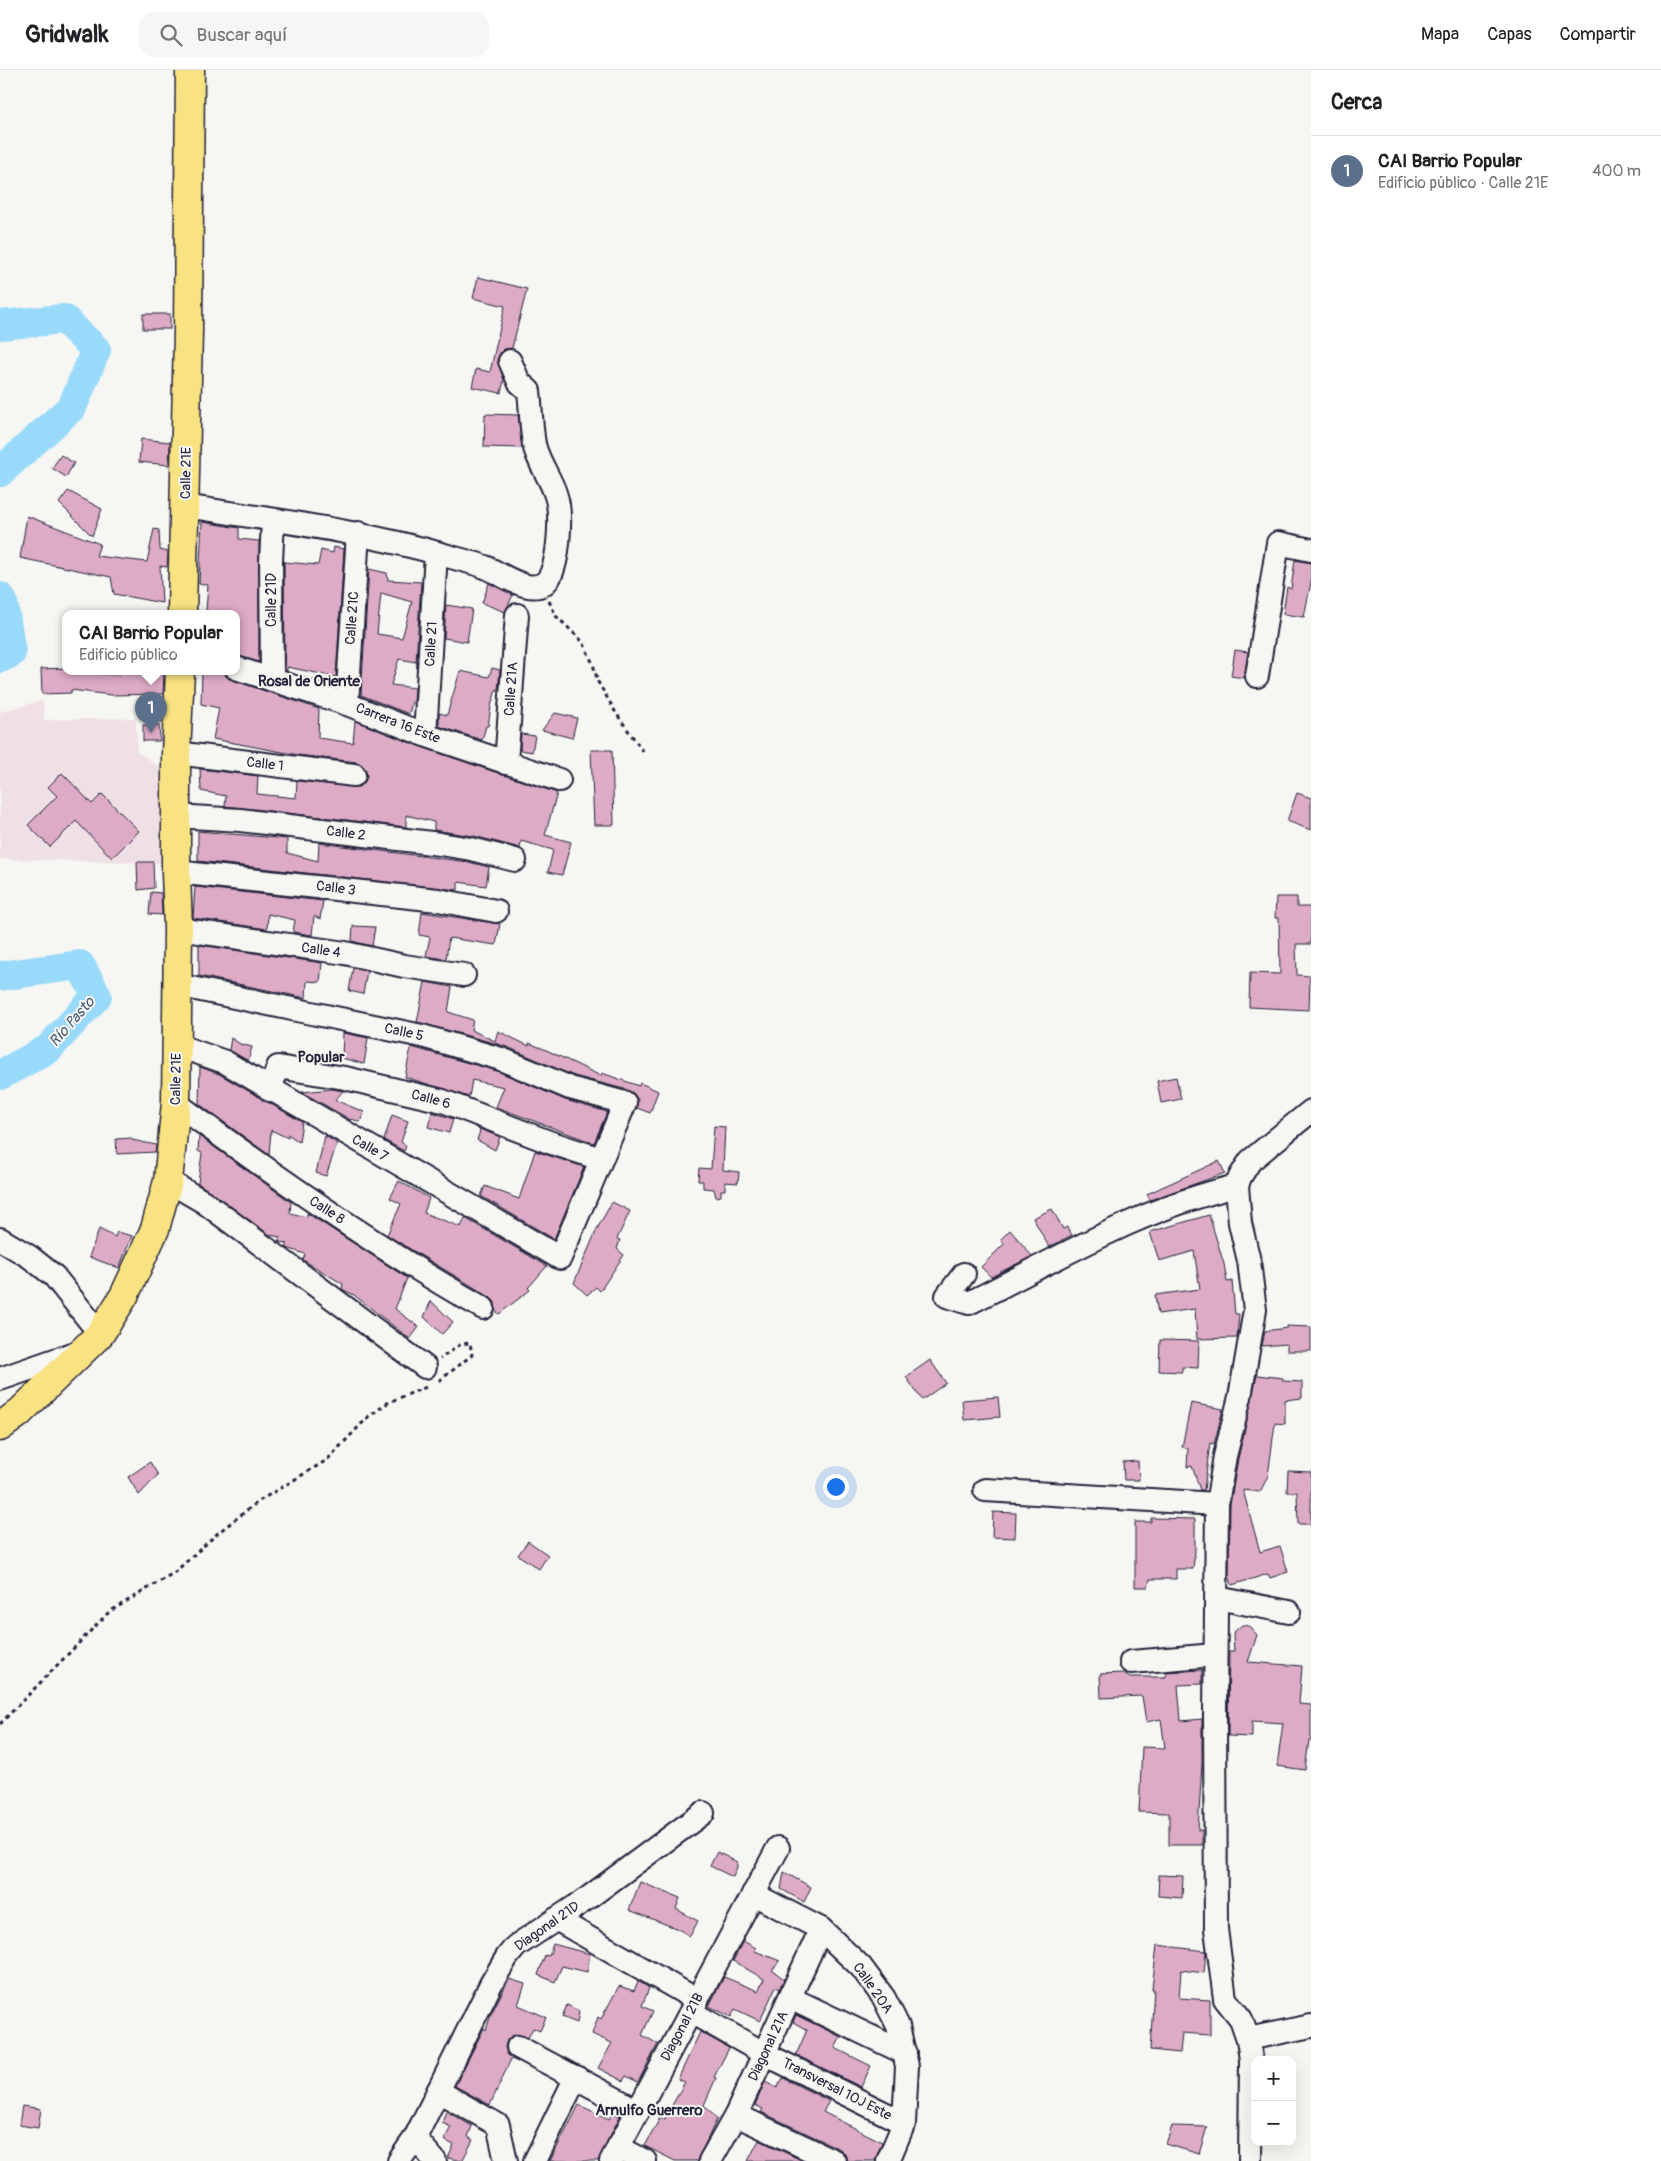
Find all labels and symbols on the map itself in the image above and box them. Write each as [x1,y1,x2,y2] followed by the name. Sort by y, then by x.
[177,447,195,499] street label: Calle 21E
[263,573,280,627] street label: Calle 21D
[342,590,362,645] street label: Calle 21C
[421,621,441,667] street label: Calle 21
[501,661,521,717] street label: Calle 21A
[258,672,361,691] district label: Rosal de Oriente
[135,692,167,733] pin: 1
[353,699,443,747] street label: Carrera 16 Este
[245,753,285,775] street label: Calle 1
[325,822,367,844] street label: Calle 2
[315,877,357,899] street label: Calle 3
[300,939,342,961] street label: Calle 4
[45,993,99,1051] water label: Río Pasto
[383,1020,425,1044] street label: Calle 5
[297,1048,345,1067] district label: Popular
[167,1053,185,1105] street label: Calle 21E
[410,1086,452,1112] street label: Calle 6
[349,1131,392,1165] street label: Calle 7
[306,1192,348,1228] street label: Calle 8
[823,1474,849,1500] your location
[511,1897,583,1954] street label: Diagonal 21D
[849,1959,897,2017] street label: Calle 20A
[657,1990,707,2064] street label: Diagonal 21B
[744,2008,792,2084] street label: Diagonal 21A
[779,2054,895,2124] street label: Transversal 10J Este
[596,2101,703,2120] district label: Arnulfo Guerrero

